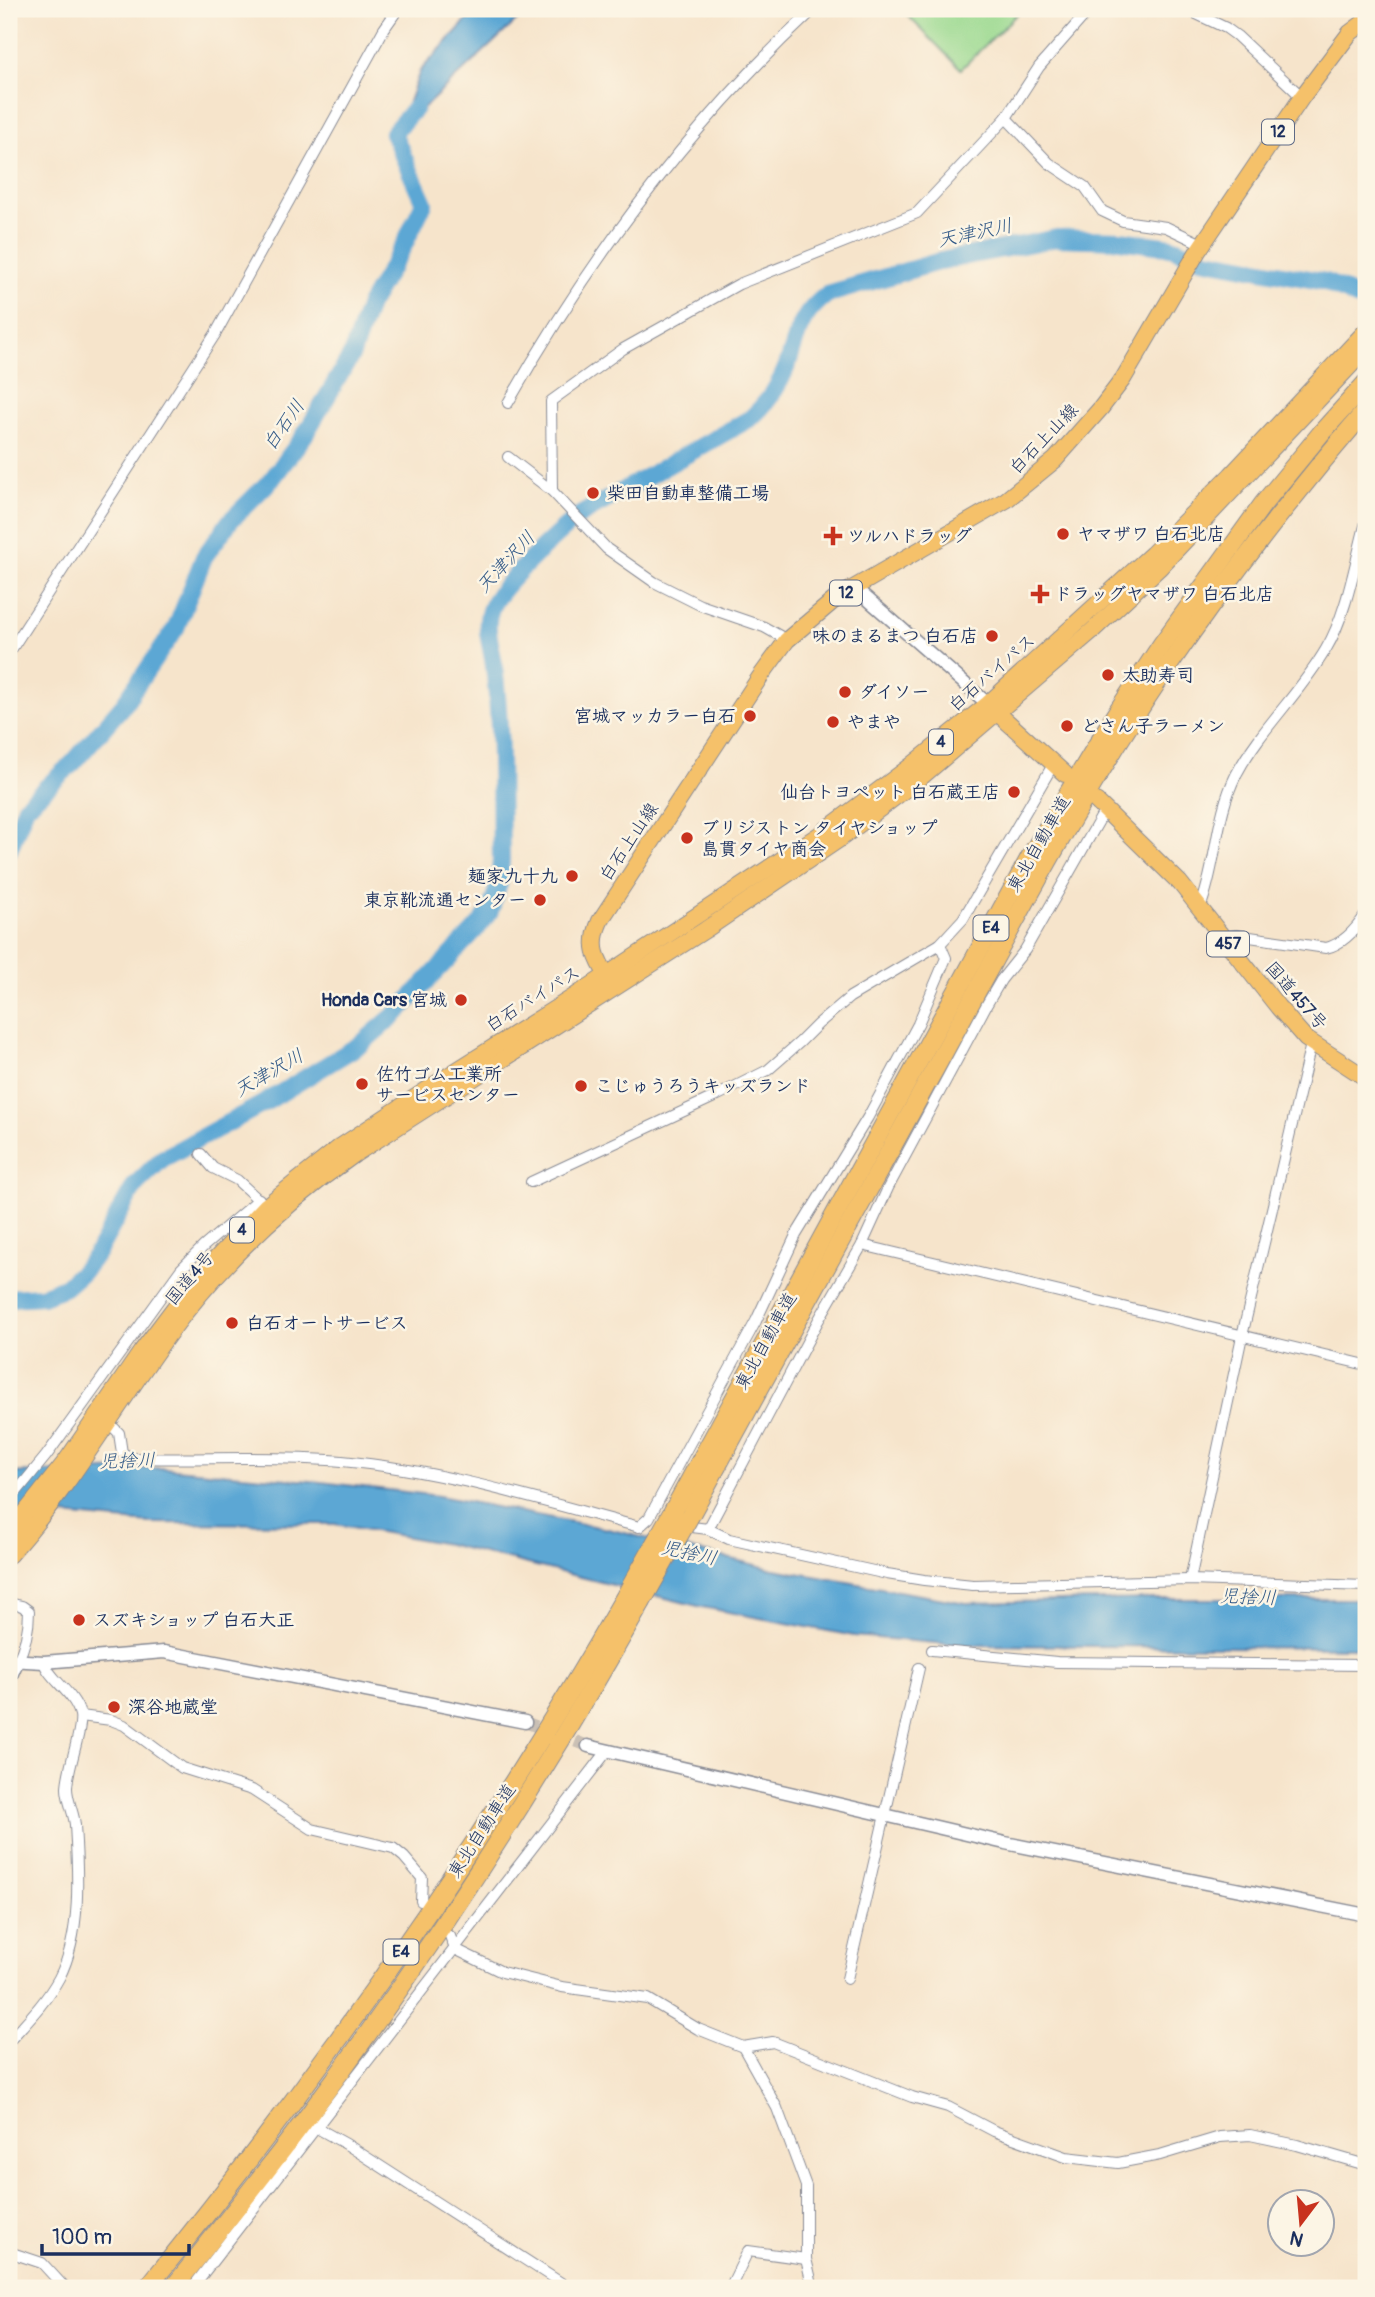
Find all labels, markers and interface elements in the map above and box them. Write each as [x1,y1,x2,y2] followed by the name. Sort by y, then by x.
[1262,120,1294,144] road number: 12
[935,213,1015,253] water label: 天津沢川
[258,395,310,455] water label: 白石川
[1004,399,1084,479] street label: 白石上山線
[607,482,769,505] place label: 柴田自動車整備工場
[585,485,601,501] marker: 柴田自動車整備工場
[1077,523,1225,546] place label: ヤマザワ 白石北店
[847,525,972,548] place label: ツルハドラッグ
[471,526,541,598] water label: 天津沢川
[1055,526,1071,542] marker: ヤマザワ 白石北店
[825,528,841,544] marker: ツルハドラッグ
[830,580,862,606] road number: 12
[1054,583,1274,606] place label: ドラッグヤマザワ 白石北店
[1032,586,1048,602] marker: ドラッグヤマザワ 白石北店
[812,625,978,648] place label: 味のまるまつ 白石店
[984,628,1000,644] marker: 味のまるまつ 白石店
[944,629,1040,717] street label: 白石バイパス
[1122,664,1194,687] place label: 太助寿司
[1100,667,1116,683] marker: 太助寿司
[859,681,929,704] place label: ダイソー
[837,684,853,700] marker: ダイソー
[574,705,736,728] place label: 宮城マッカラー白石
[742,708,758,724] marker: 宮城マッカラー白石
[847,711,901,734] place label: やまや
[825,714,841,730] marker: やまや
[1081,715,1225,738] place label: どさん子ラーメン
[1059,718,1075,734] marker: どさん子ラーメン
[929,730,953,754] road number: 4
[780,781,1000,804] place label: 仙台トヨペット 白石蔵王店
[1006,784,1022,800] marker: 仙台トヨペット 白石蔵王店
[1002,791,1076,897] street label: 東北自動車道
[594,798,664,886] street label: 白石上山線
[701,817,937,861] place label: ブリジストン タイヤショップ 島貫タイヤ商会
[679,830,695,846] marker: ブリジストン タイヤショップ 島貫タイヤ商会
[468,865,558,888] place label: 麺家九十九
[564,868,580,884] marker: 麺家九十九
[364,889,526,912] place label: 東京靴流通センター
[532,892,548,908] marker: 東京靴流通センター
[974,916,1009,940] road number: E4
[1207,932,1249,956] road number: 457
[1260,957,1332,1035] street label: 国道457号
[481,961,585,1037] street label: 白石バイパス
[321,989,447,1012] place label: Honda Cars 宮城
[453,992,469,1008] marker: Honda Cars 宮城
[230,1044,308,1102] water label: 天津沢川
[376,1063,520,1107] place label: 佐竹ゴム工業所 サービスセンター
[595,1075,811,1098] place label: こじゅうろうキッズランド
[354,1076,370,1092] marker: 佐竹ゴム工業所 サービスセンター
[573,1078,589,1094] marker: こじゅうろうキッズランド
[230,1218,254,1242] road number: 4
[160,1246,220,1310] street label: 国道4号
[730,1288,802,1394] street label: 東北自動車道
[246,1312,408,1335] place label: 白石オートサービス
[224,1315,240,1331] marker: 白石オートサービス
[98,1448,156,1474] water label: 児捨川
[659,1535,719,1571] water label: 児捨川
[1219,1584,1277,1610] water label: 児捨川
[93,1609,294,1632] place label: スズキショップ 白石大正
[71,1612,87,1628] marker: スズキショップ 白石大正
[128,1696,218,1719] place label: 深谷地蔵堂
[106,1699,122,1715] marker: 深谷地蔵堂
[443,1779,521,1883] street label: 東北自動車道
[384,1940,418,1964] road number: E4
[1266,2188,1336,2258] north arrow
[42,2213,189,2257] scale bar
[52,2224,112,2251] text: 100 m
[1287,2225,1306,2252] text: N

